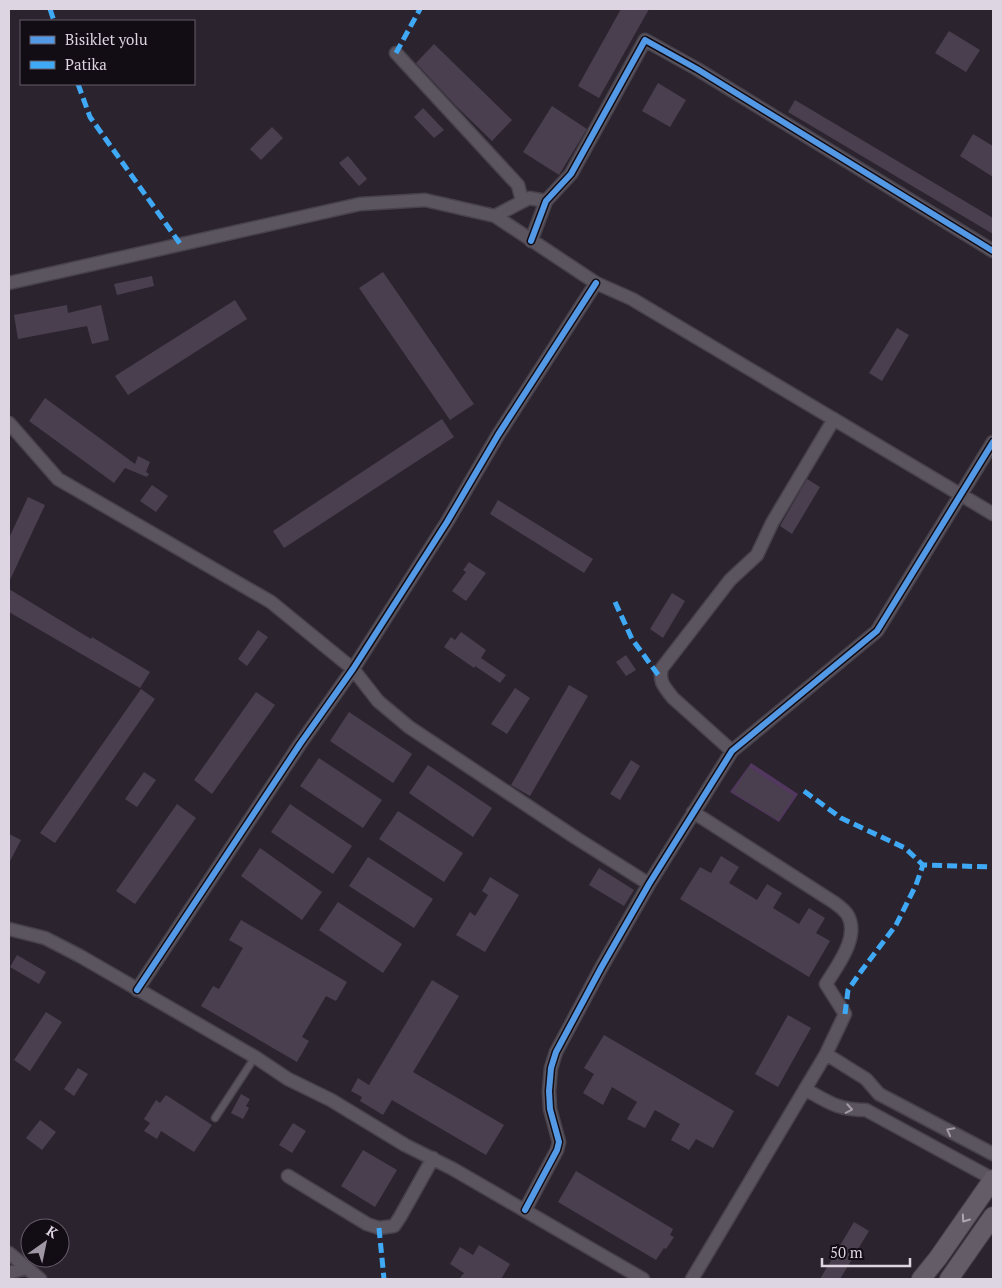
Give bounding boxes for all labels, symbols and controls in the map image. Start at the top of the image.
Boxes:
legend [20,20,195,85]
text: Bisiklet yolu [65,29,148,49]
text: Patika [65,54,107,74]
one-way arrow [845,1103,854,1113]
one-way arrow [946,1127,955,1137]
one-way arrow [962,1214,971,1223]
north arrow [20,1218,70,1268]
text: K [43,1221,62,1242]
scale bar [822,1236,910,1268]
text: 50 m [830,1242,863,1262]

